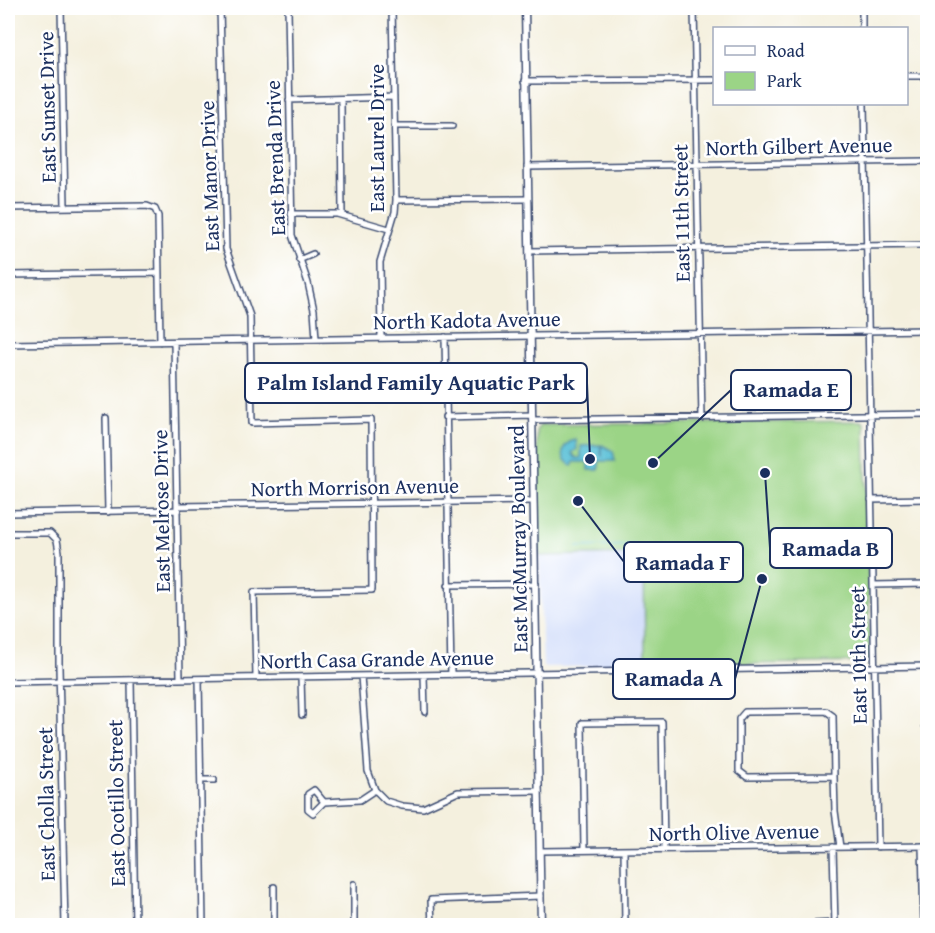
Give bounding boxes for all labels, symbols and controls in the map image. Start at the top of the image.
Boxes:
legend [713,27,908,105]
street label: East Sunset Drive [30,31,64,183]
text: Road [767,37,805,64]
street label: East Laurel Drive [361,64,392,212]
text: Park [767,67,803,94]
street label: East Brenda Drive [257,80,293,236]
street label: East Manor Drive [191,100,227,252]
street label: North Gilbert Avenue [705,129,893,163]
street label: East 11th Street [664,143,698,282]
street label: North Kadota Avenue [373,303,561,337]
callout: Palm Island Family Aquatic Park [245,363,587,403]
text: Palm Island Family Aquatic Park [257,366,575,398]
callout: Ramada E [731,370,851,410]
text: Ramada E [743,373,839,405]
street label: East McMurray Boulevard [501,424,535,653]
street label: East Melrose Drive [144,429,178,593]
street label: North Morrison Avenue [251,470,459,504]
callout: Ramada B [770,528,892,568]
text: Ramada B [782,532,880,564]
callout: Ramada F [624,542,743,582]
text: Ramada F [635,546,731,578]
street label: East 10th Street [841,585,875,724]
street label: North Casa Grande Avenue [260,641,494,677]
callout: Ramada A [613,659,735,699]
text: Ramada A [625,662,723,694]
street label: East Ocotillo Street [99,719,133,887]
street label: East Cholla Street [29,726,63,881]
street label: North Olive Avenue [649,815,820,849]

